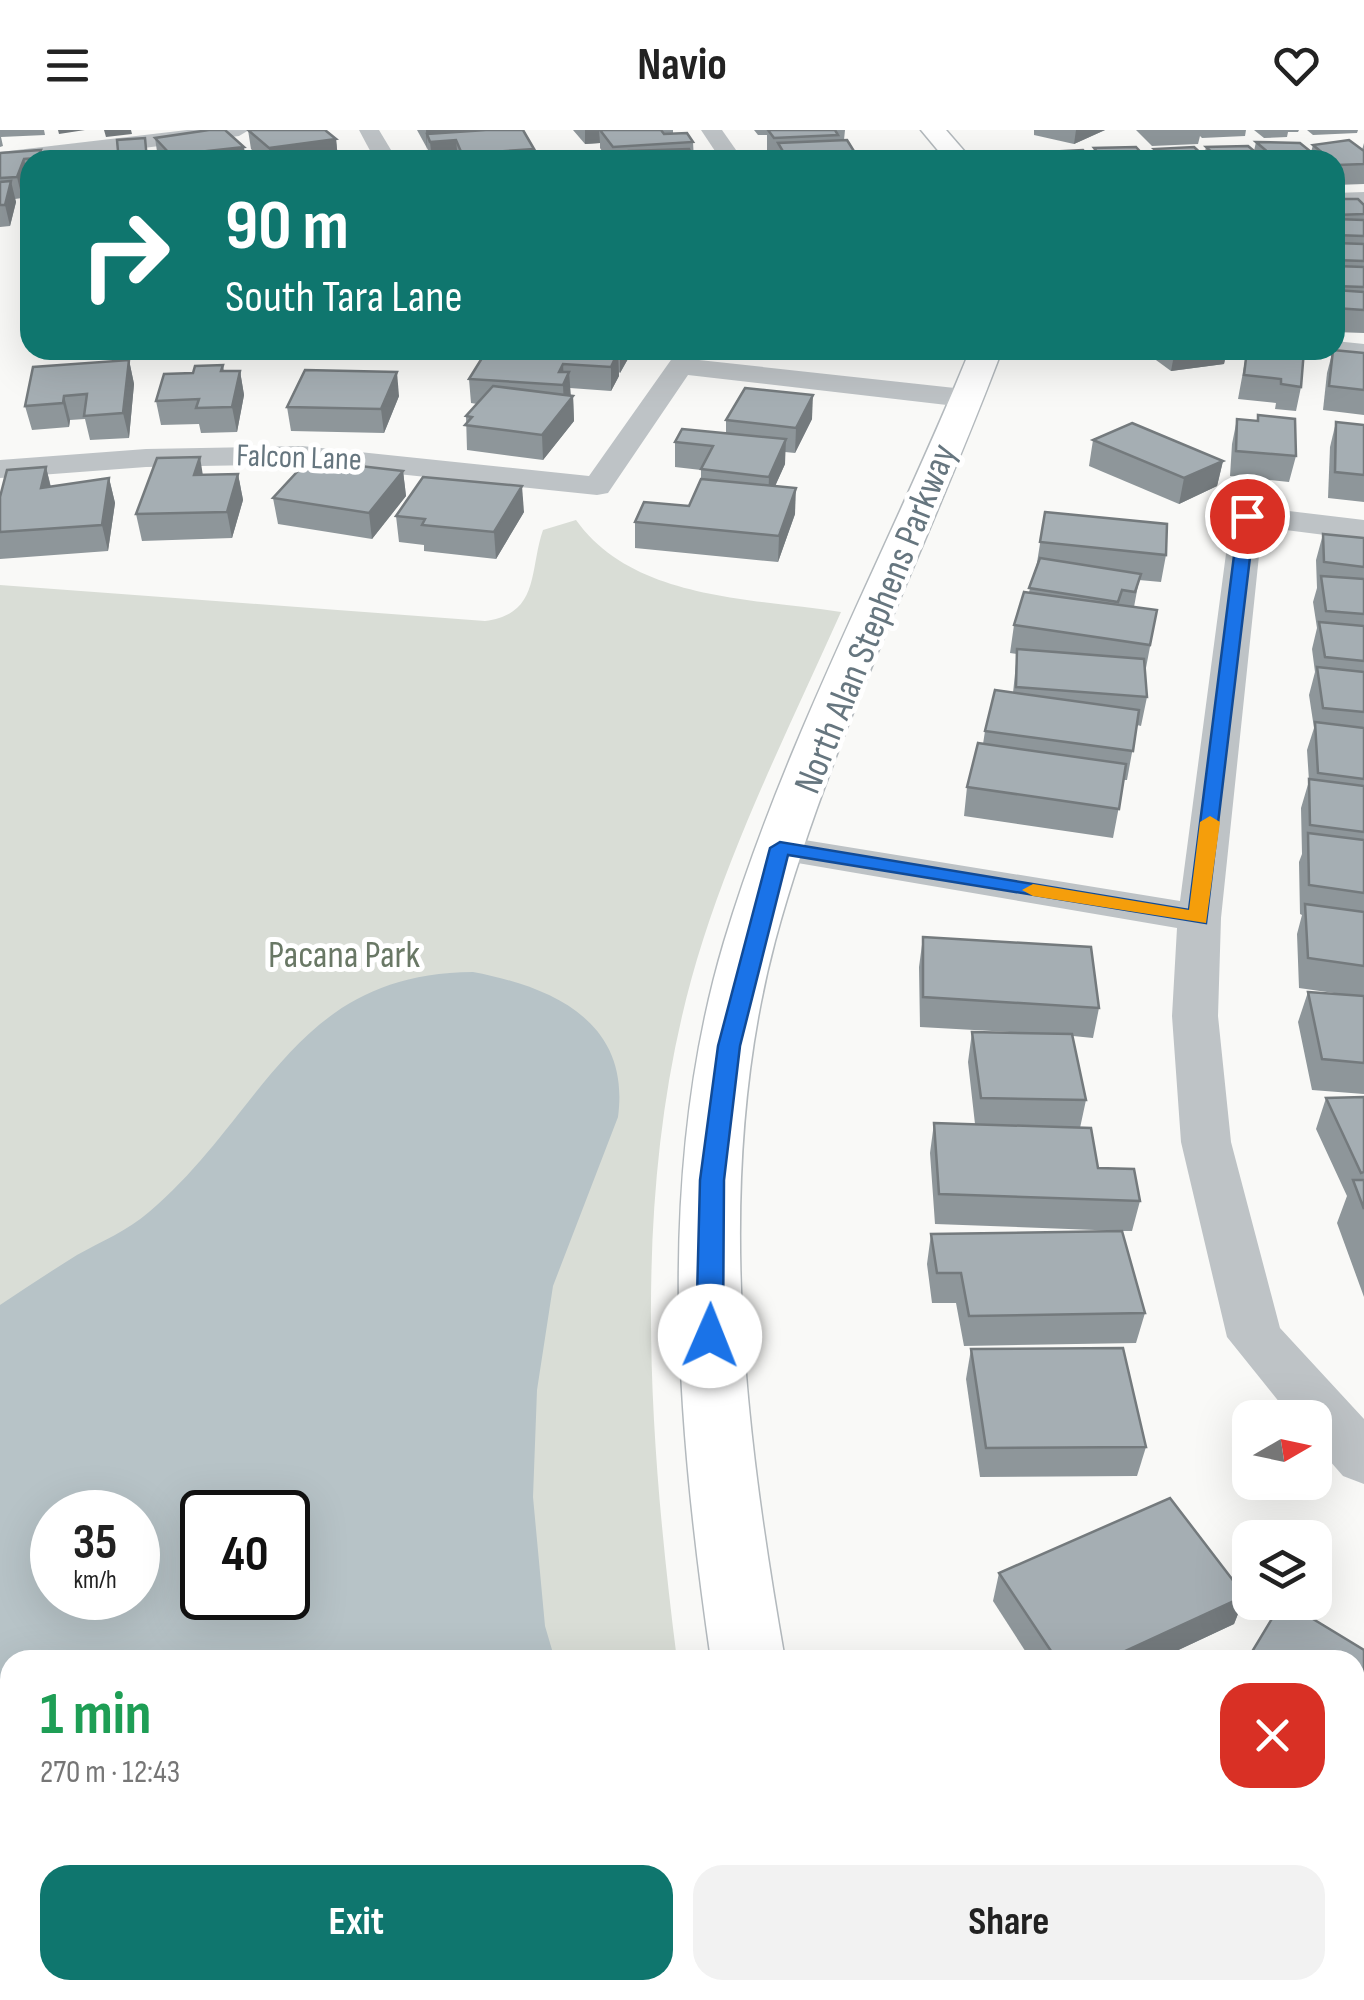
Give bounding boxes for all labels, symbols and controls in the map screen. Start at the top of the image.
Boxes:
icon: menu [40,38,95,93]
text: Navio [637,38,727,93]
icon: heart [1269,38,1324,93]
text: 90 m [225,185,349,269]
icon: right [60,190,190,320]
text: South Tara Lane [225,270,463,325]
street label: Falcon Lane [236,436,362,480]
street label: North Alan Stephens Parkway [785,437,967,800]
pin [1205,474,1290,559]
icon: arrive [1220,489,1275,544]
park label: Pacana Park [268,933,420,978]
position arrow [658,1284,762,1388]
north arrow [1232,1400,1332,1500]
map controls [1232,1400,1332,1620]
speed limit sign: 40 [180,1490,310,1620]
text: 35 [73,1513,117,1573]
button: layers [1232,1520,1332,1620]
text: km/h [73,1565,117,1596]
text: 1 min [40,1679,152,1751]
button: close [1220,1683,1325,1788]
text: 270 m · 12:43 [40,1753,180,1792]
button: Exit [40,1865,673,1980]
button: Share [693,1865,1325,1980]

